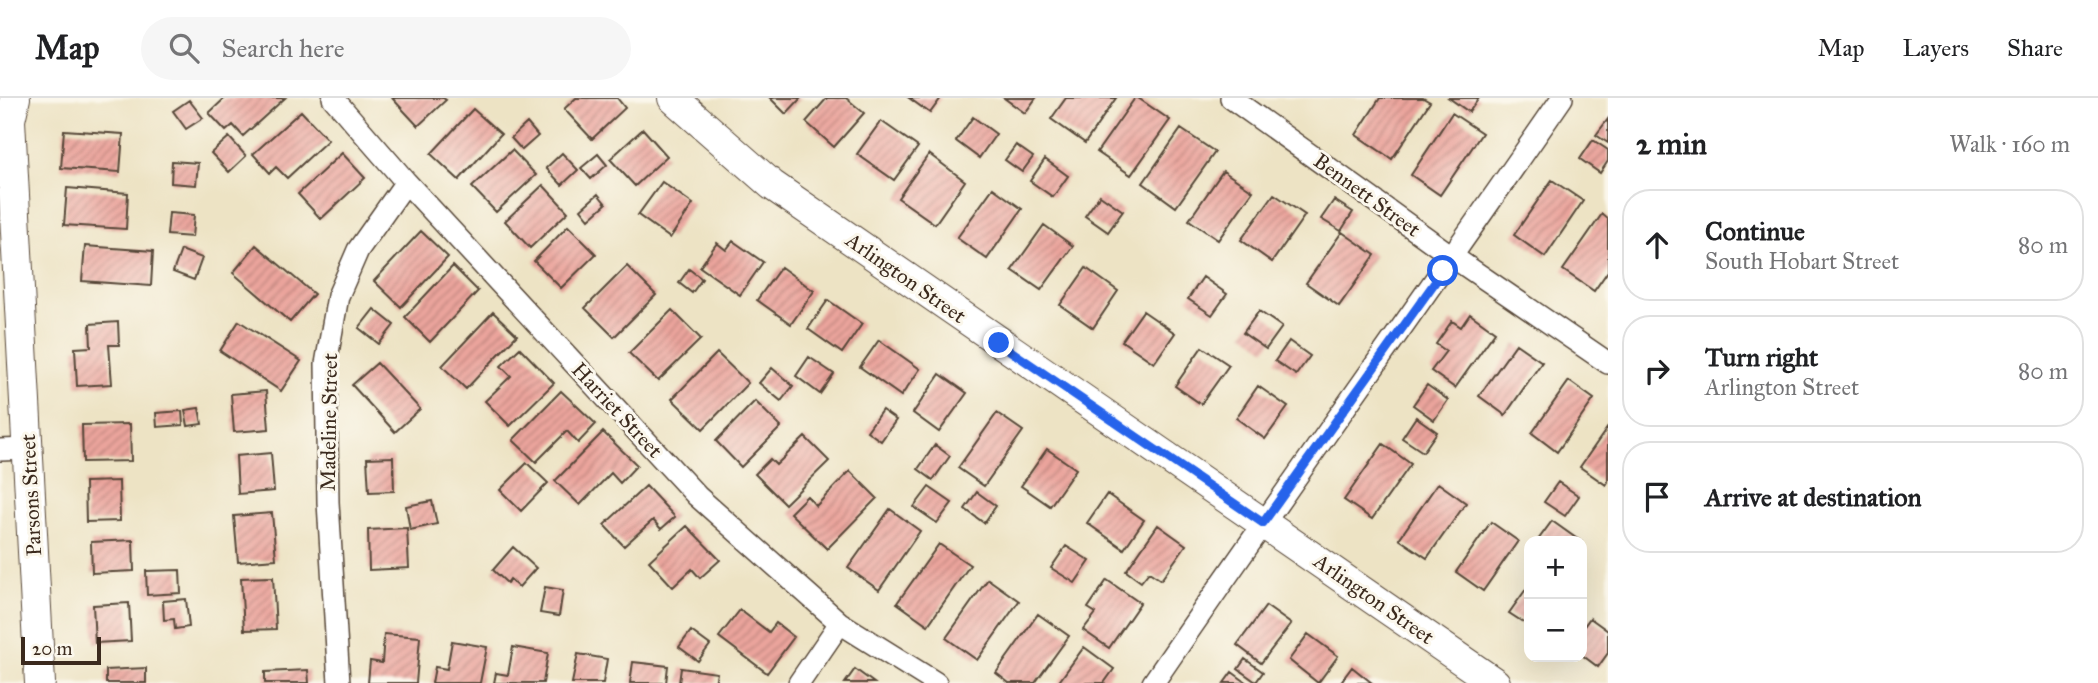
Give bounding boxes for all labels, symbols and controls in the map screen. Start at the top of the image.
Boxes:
search box [141,17,631,80]
text: Map [35,28,99,68]
icon: search [165,29,203,67]
text: Search here [221,32,345,64]
text: Map [1818,33,1865,63]
text: Layers [1903,33,1969,63]
text: Share [2007,33,2063,63]
text: 2 min [1636,126,1707,162]
text: Walk · 160 m [1949,130,2070,158]
street label: Bennett Street [1309,148,1426,243]
text: Continue [1705,215,1805,247]
street label: Arlington Street [840,226,972,329]
icon: ahead [1638,226,1676,264]
text: 80 m [2018,231,2068,259]
text: South Hobart Street [1705,247,1899,275]
route start [1427,255,1458,286]
route end [983,327,1014,358]
text: Turn right [1705,341,1818,373]
street label: Madeline Street [315,352,343,491]
icon: right [1638,352,1676,390]
street label: Harriet Street [566,357,668,464]
text: 80 m [2018,357,2068,385]
text: Arlington Street [1705,373,1859,401]
street label: Parsons Street [15,433,47,557]
icon: arrive [1638,478,1676,516]
text: Arrive at destination [1705,481,1922,513]
map controls [1524,536,1587,662]
button: + [1524,536,1587,599]
street label: Arlington Street [1308,547,1440,650]
button: − [1524,599,1587,662]
scale bar [21,634,102,666]
text: 20 m [32,637,73,660]

